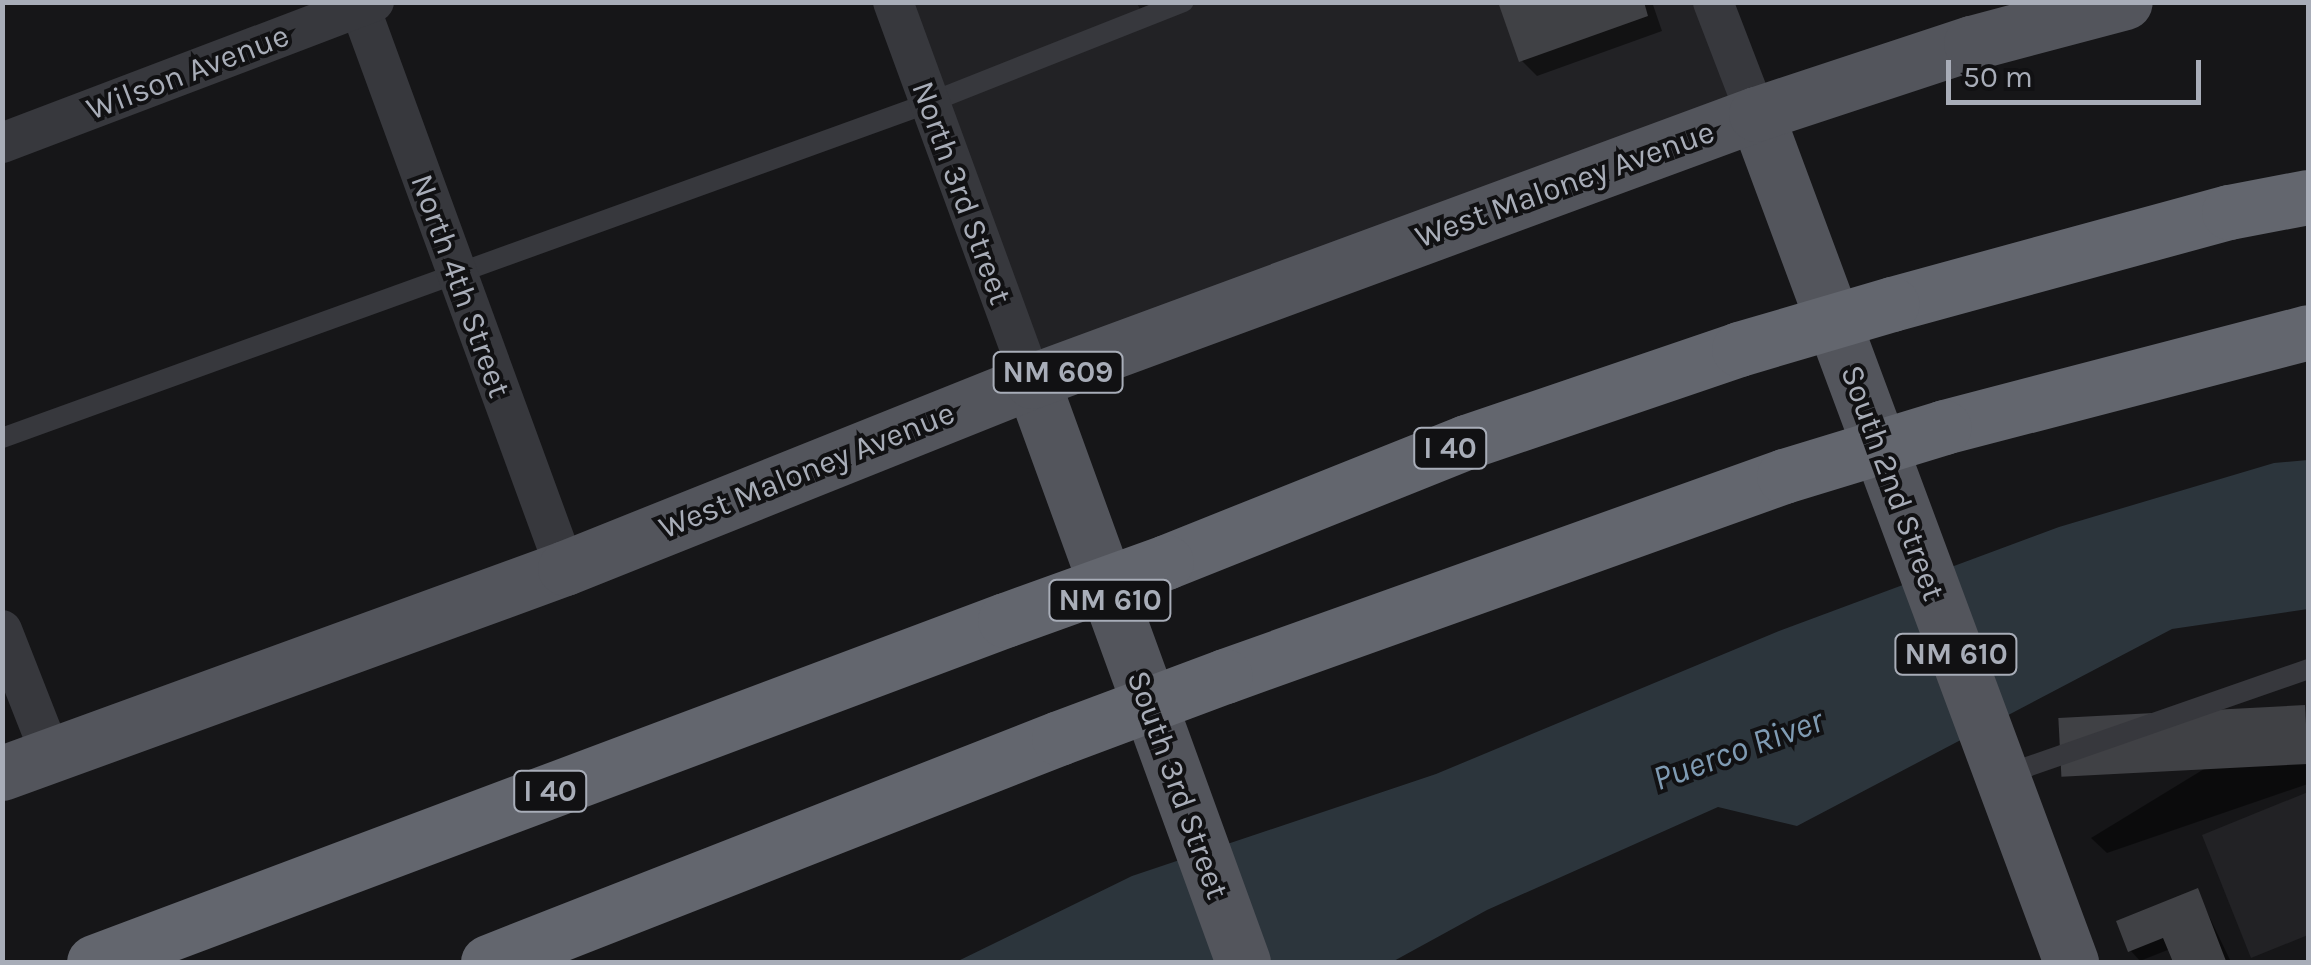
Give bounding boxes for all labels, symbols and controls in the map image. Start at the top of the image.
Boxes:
street label: Wilson Avenue [81,17,295,129]
scale bar [1951,40,2206,102]
text: 50 m [1963,59,2033,95]
street label: North 3rd Street [903,76,1019,310]
street label: West Maloney Avenue [1410,113,1720,257]
street label: North 4th Street [402,169,518,403]
road number: NM 609 [990,347,1126,397]
street label: South 2nd Street [1832,360,1952,606]
street label: West Maloney Avenue [654,394,960,548]
road number: I 40 [1412,423,1488,473]
road number: NM 610 [1048,575,1172,625]
road number: NM 610 [1894,629,2018,679]
street label: South 3rd Street [1118,666,1236,904]
water label: Puerco River [1647,700,1829,800]
road number: I 40 [512,766,588,816]

